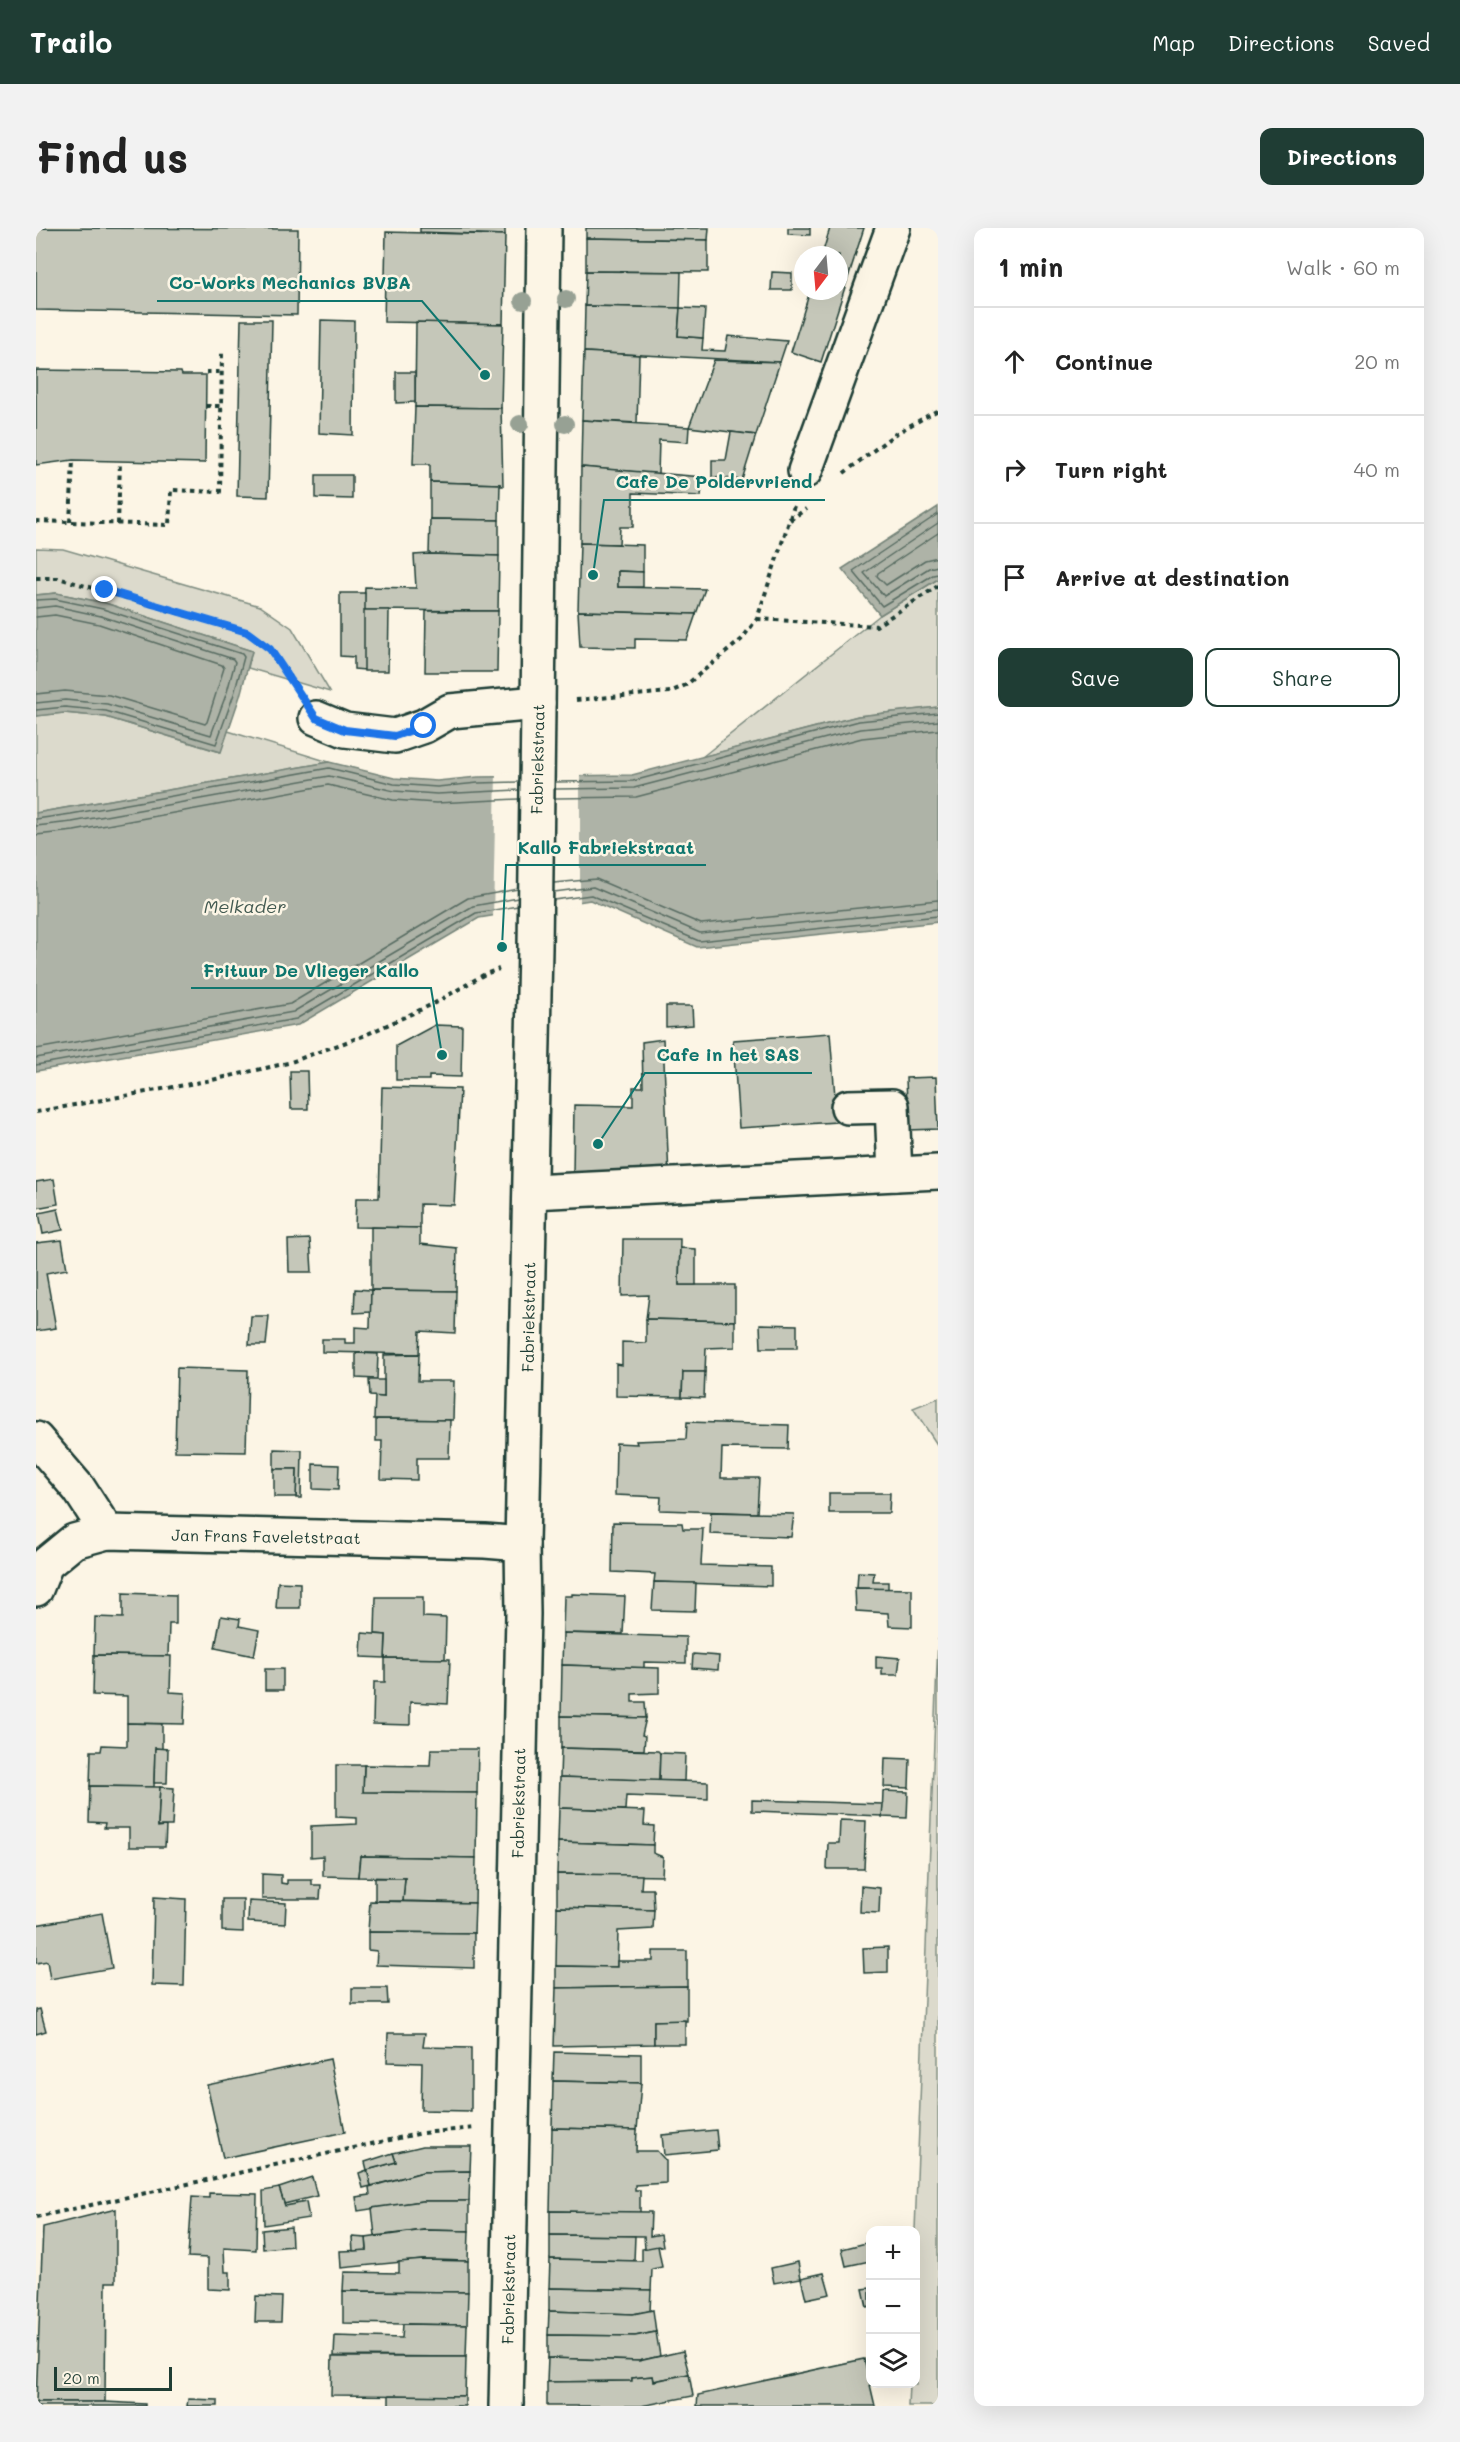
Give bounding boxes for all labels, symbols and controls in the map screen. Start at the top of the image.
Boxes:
text: Trailo [30,24,112,60]
text: Map [1152,29,1195,56]
text: Directions [1228,29,1335,56]
text: Saved [1368,29,1430,56]
button: Directions [1260,128,1424,185]
text: Find us [36,129,188,184]
north arrow [794,246,848,300]
text: 1 min [998,250,1063,284]
text: Walk · 60 m [1286,254,1400,280]
callout: Co-Works Mechanics BVBA [157,265,422,301]
text: Co-Works Mechanics BVBA [169,270,411,294]
icon: ahead [998,345,1031,378]
text: Continue [1055,347,1153,376]
text: 20 m [1354,348,1400,374]
icon: right [998,453,1031,486]
text: Turn right [1055,455,1167,484]
text: 40 m [1354,456,1400,482]
callout: Cafe De Poldervriend [604,464,825,500]
text: Cafe De Poldervriend [616,469,812,493]
icon: arrive [998,561,1031,594]
text: Arrive at destination [1055,563,1290,592]
route end [91,576,117,602]
button: Save [998,648,1193,707]
button: Share [1205,648,1400,707]
street label: Fabriekstraat [526,704,548,814]
route start [410,712,436,738]
callout: Kallo Fabriekstraat [506,829,706,865]
text: Kallo Fabriekstraat [518,835,694,859]
water label: Melkader [204,894,286,918]
callout: Frituur De Vlieger Kallo [191,952,431,988]
text: Frituur De Vlieger Kallo [203,958,419,982]
callout: Cafe in het SAS [645,1037,812,1073]
text: Cafe in het SAS [657,1042,799,1066]
street label: Fabriekstraat [517,1262,539,1372]
street label: Jan Frans Faveletstraat [171,1524,361,1548]
street label: Fabriekstraat [507,1748,529,1858]
map controls [866,2226,920,2388]
button: + [866,2226,920,2280]
street label: Fabriekstraat [497,2234,519,2344]
button: − [866,2280,920,2334]
button: layers [866,2334,920,2388]
scale bar [54,2364,172,2392]
text: 20 m [63,2367,100,2388]

